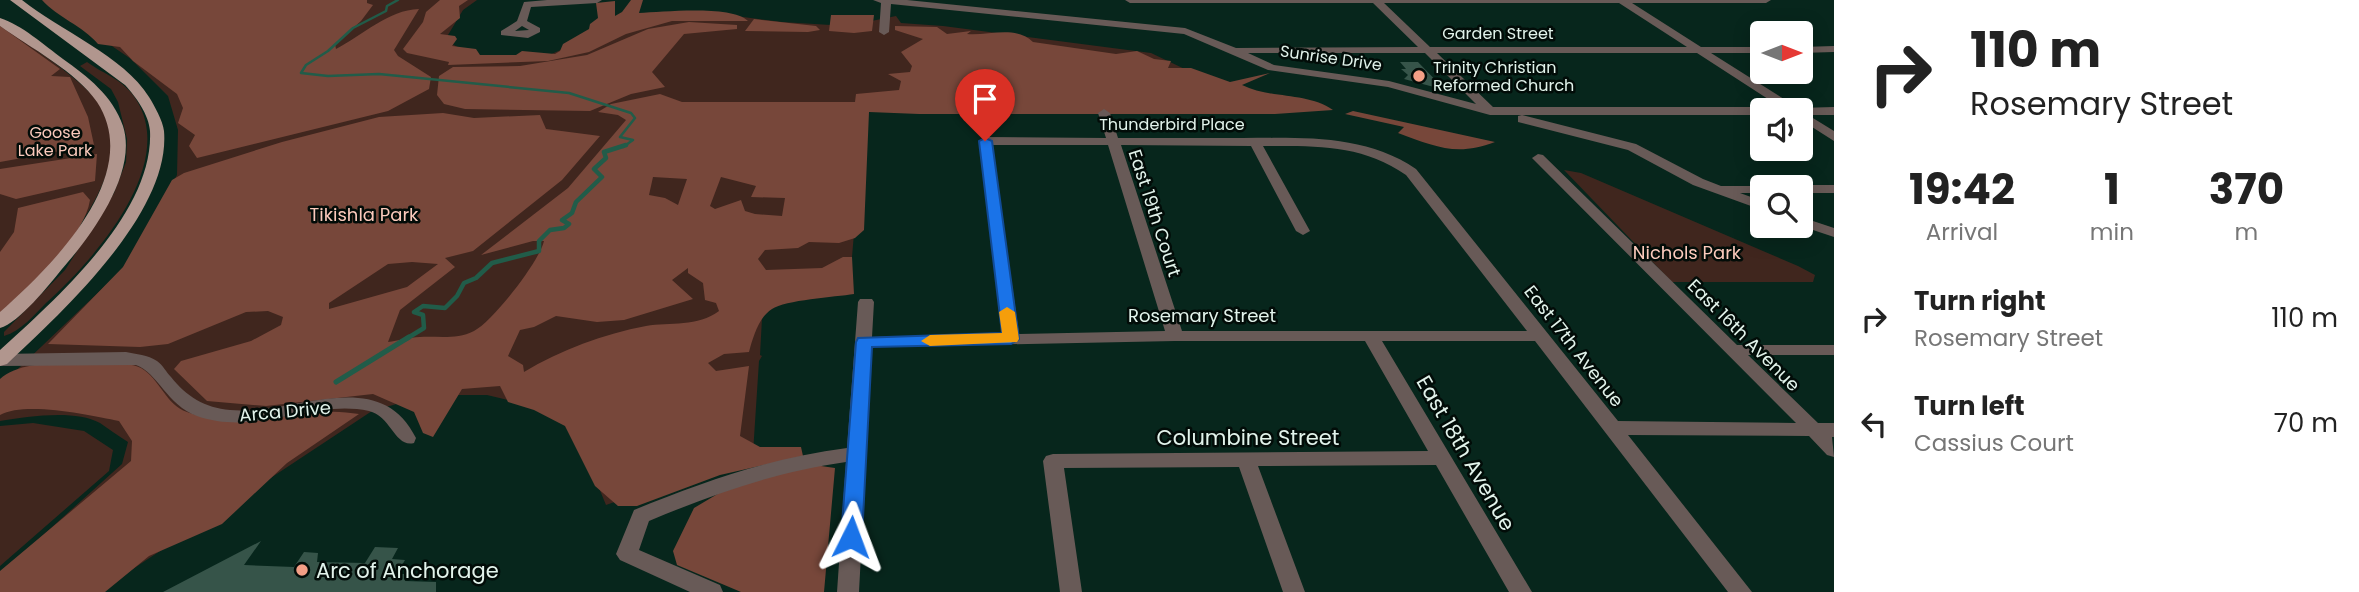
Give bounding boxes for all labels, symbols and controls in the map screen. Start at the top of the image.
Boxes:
text: 110 m [1970,16,2101,84]
north arrow [1750,21,1813,84]
map controls [1750,21,1813,238]
street label: Garden Street [1442,22,1554,45]
icon: right [1855,28,1946,119]
street label: Sunrise Drive [1279,39,1383,77]
place label: Trinity Christian Reformed Church [1433,56,1574,97]
marker: Trinity Christian Reformed Church [1411,68,1427,84]
pin [955,69,1015,141]
icon: arrive [966,80,1004,118]
text: Rosemary Street [1970,81,2233,126]
button: sound [1750,98,1813,161]
street label: Thunderbird Place [1099,113,1245,136]
park label: Goose Lake Park [18,121,93,162]
street label: East 19th Court [1123,146,1187,280]
text: 19:42 [1909,160,2015,219]
text: 1 [2104,160,2120,219]
text: 370 [2209,160,2284,219]
button: search [1750,175,1813,238]
park label: Tikishla Park [310,202,419,227]
text: Arrival [1926,216,1998,248]
text: min [2090,216,2134,248]
text: m [2235,216,2258,248]
park label: Nichols Park [1633,240,1742,265]
street label: East 16th Avenue [1682,273,1806,397]
street label: East 17th Avenue [1519,280,1629,412]
text: Turn right [1914,283,2046,319]
icon: right [1855,300,1893,338]
text: 110 m [2271,300,2338,336]
street label: Rosemary Street [1128,303,1276,328]
text: Rosemary Street [1914,322,2103,354]
street label: East 18th Avenue [1410,370,1522,536]
text: Turn left [1914,388,2025,424]
street label: Arca Drive [238,395,332,427]
icon: left [1855,405,1893,443]
text: 70 m [2274,405,2338,441]
street label: Columbine Street [1157,423,1339,452]
text: Cassius Court [1914,427,2074,459]
position arrow [814,500,888,574]
place label: Arc of Anchorage [316,556,499,585]
marker: Arc of Anchorage [294,562,310,578]

